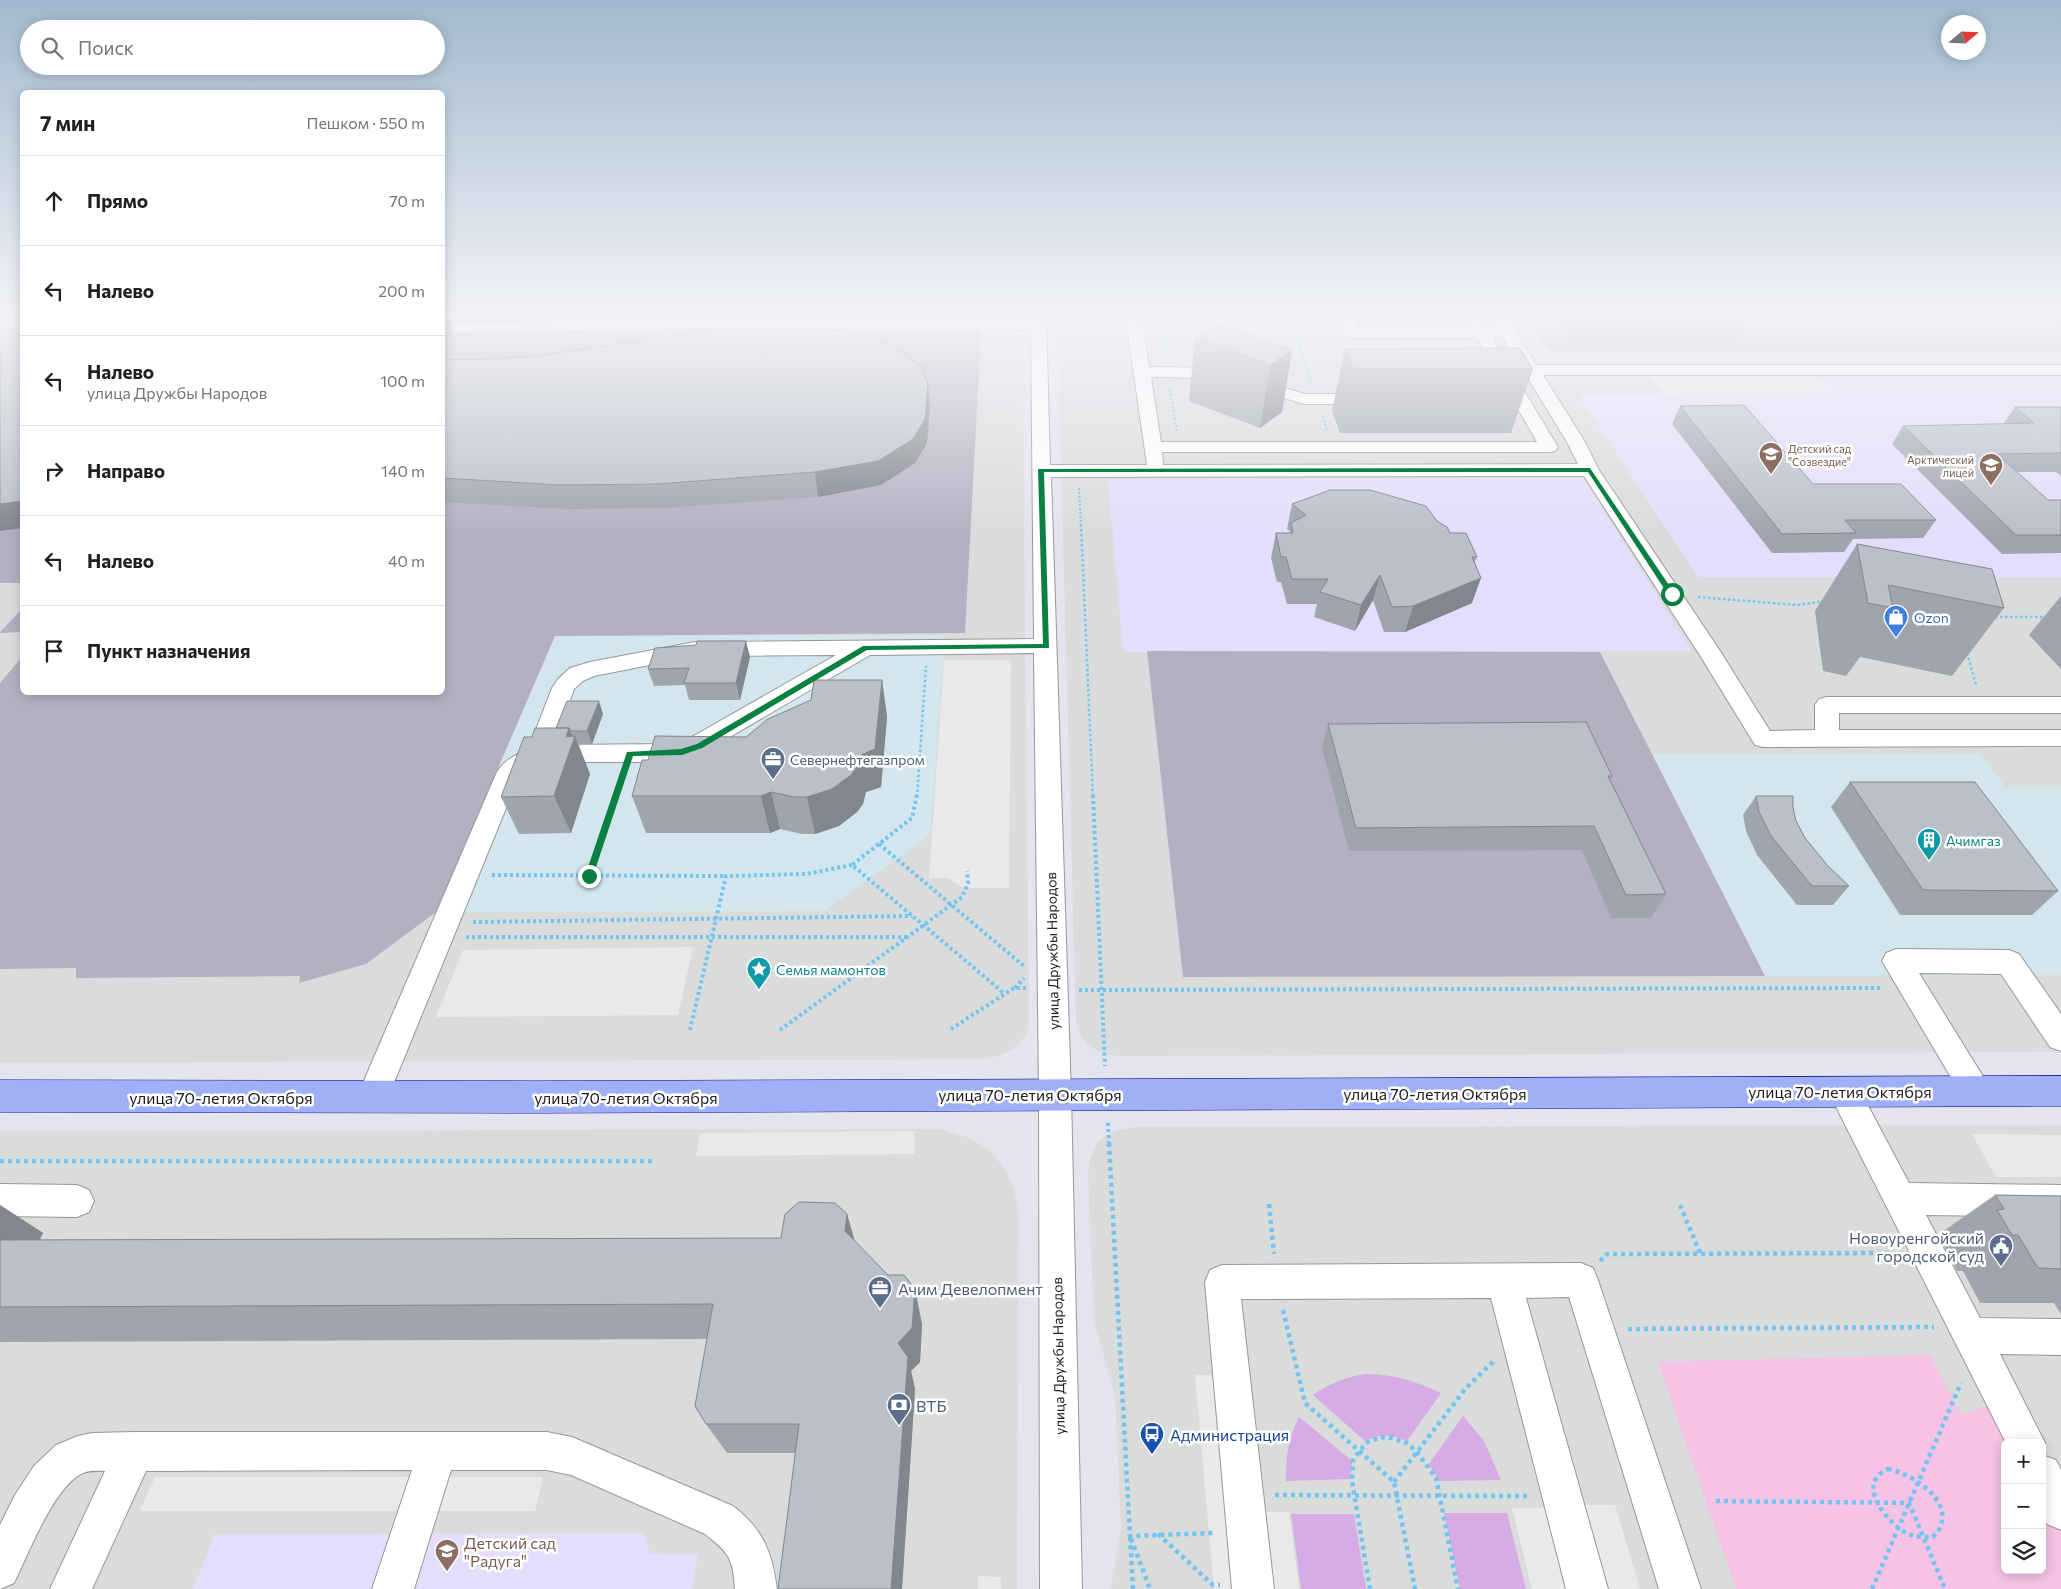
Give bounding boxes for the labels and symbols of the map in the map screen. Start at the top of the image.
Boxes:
north arrow [1941,15,1986,60]
school or university icon: Детский сад "Созвездие" [1758,441,1784,475]
place label: Детский сад "Созвездие" [1788,442,1852,468]
school or university icon: Арктический лицей [1978,452,2004,486]
place label: Арктический лицей [1907,453,1974,479]
route start [1661,583,1684,606]
shop icon: Ozon [1883,604,1909,638]
place label: Ozon [1914,609,1949,626]
office icon: Севернефтегазпром [760,746,786,780]
place label: Севернефтегазпром [790,751,925,768]
building icon: Ачимгаз [1916,827,1942,861]
place label: Ачимгаз [1946,832,2001,849]
route end [578,865,601,888]
street label: улица Дружбы Народов [1042,872,1062,1030]
place icon: Семья мамонтов [746,956,772,990]
place label: Семья мамонтов [776,961,886,978]
street label: улица 70-летия Октября [1748,1082,1932,1101]
street label: улица 70-летия Октября [1343,1084,1527,1103]
street label: улица 70-летия Октября [938,1085,1122,1104]
street label: улица 70-летия Октября [129,1088,313,1107]
street label: улица 70-летия Октября [534,1088,718,1107]
place label: Новоуренгойский городской суд [1849,1228,1985,1265]
public building icon: Новоуренгойский городской суд [1988,1233,2014,1267]
office icon: Ачим Девелопмент [867,1275,893,1309]
street label: улица Дружбы Народов [1048,1277,1068,1435]
place label: Ачим Девелопмент [898,1279,1043,1298]
bank icon: ВТБ [886,1392,912,1426]
place label: ВТБ [916,1396,947,1415]
bus stop icon: Администрация [1139,1421,1165,1455]
place label: Администрация [1170,1425,1289,1444]
place label: Детский сад "Радуга" [464,1533,556,1570]
school or university icon: Детский сад "Радуга" [434,1538,460,1572]

